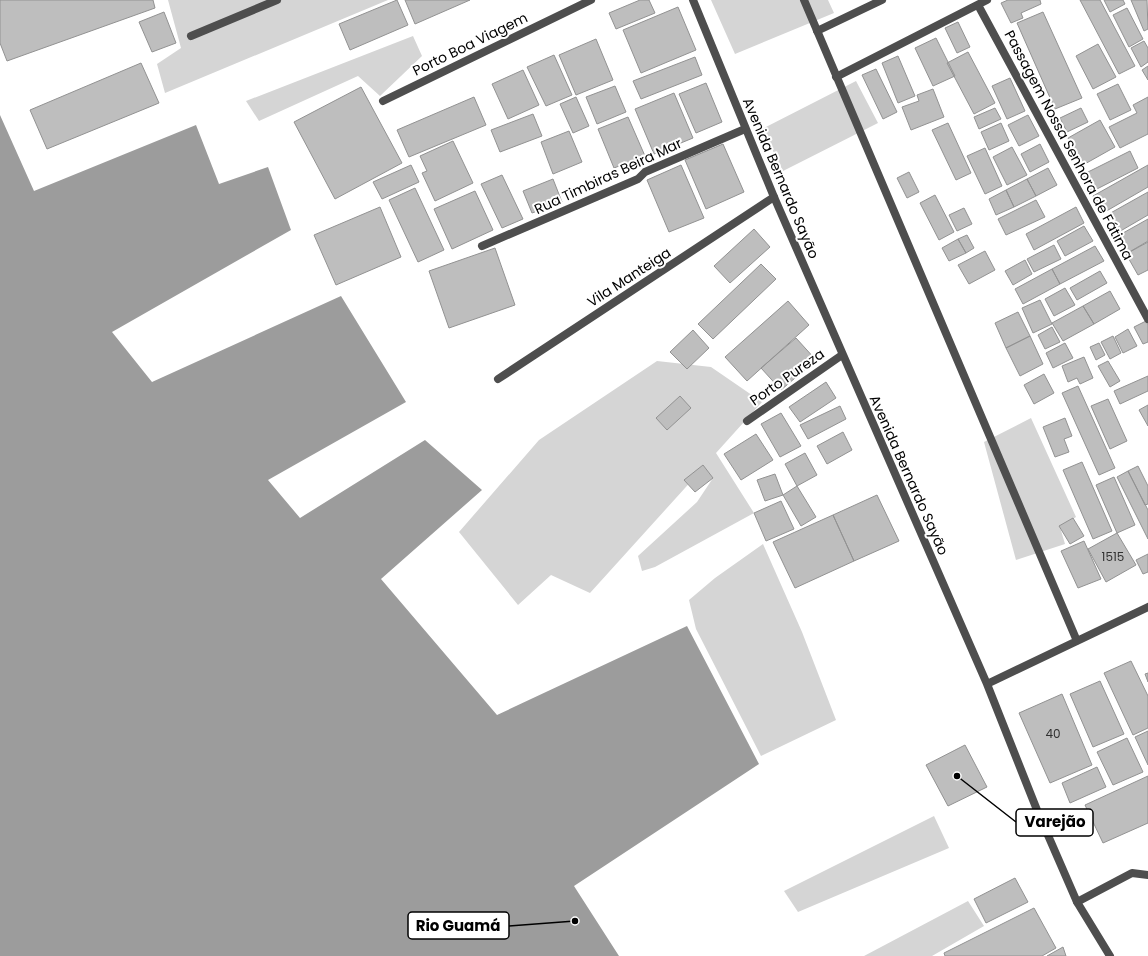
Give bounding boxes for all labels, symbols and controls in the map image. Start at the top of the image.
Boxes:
street label: Porto Boa Viagem [409,7,531,81]
street label: Passagem Nossa Senhora de Fátima [1000,27,1138,263]
street label: Avenida Bernardo Sayão [738,94,824,262]
street label: Rua Timbiras Beira Mar [531,133,685,219]
street label: Vila Manteiga [583,242,675,312]
street label: Porto Pureza [746,344,828,410]
street label: Avenida Bernardo Sayão [865,392,953,558]
house number: 1515 [1102,548,1124,565]
house number: 40 [1045,725,1061,742]
callout: Varejão [1016,809,1093,836]
text: Varejão [1025,811,1086,832]
callout: Rio Guamá [408,912,509,939]
text: Rio Guamá [416,915,500,936]

